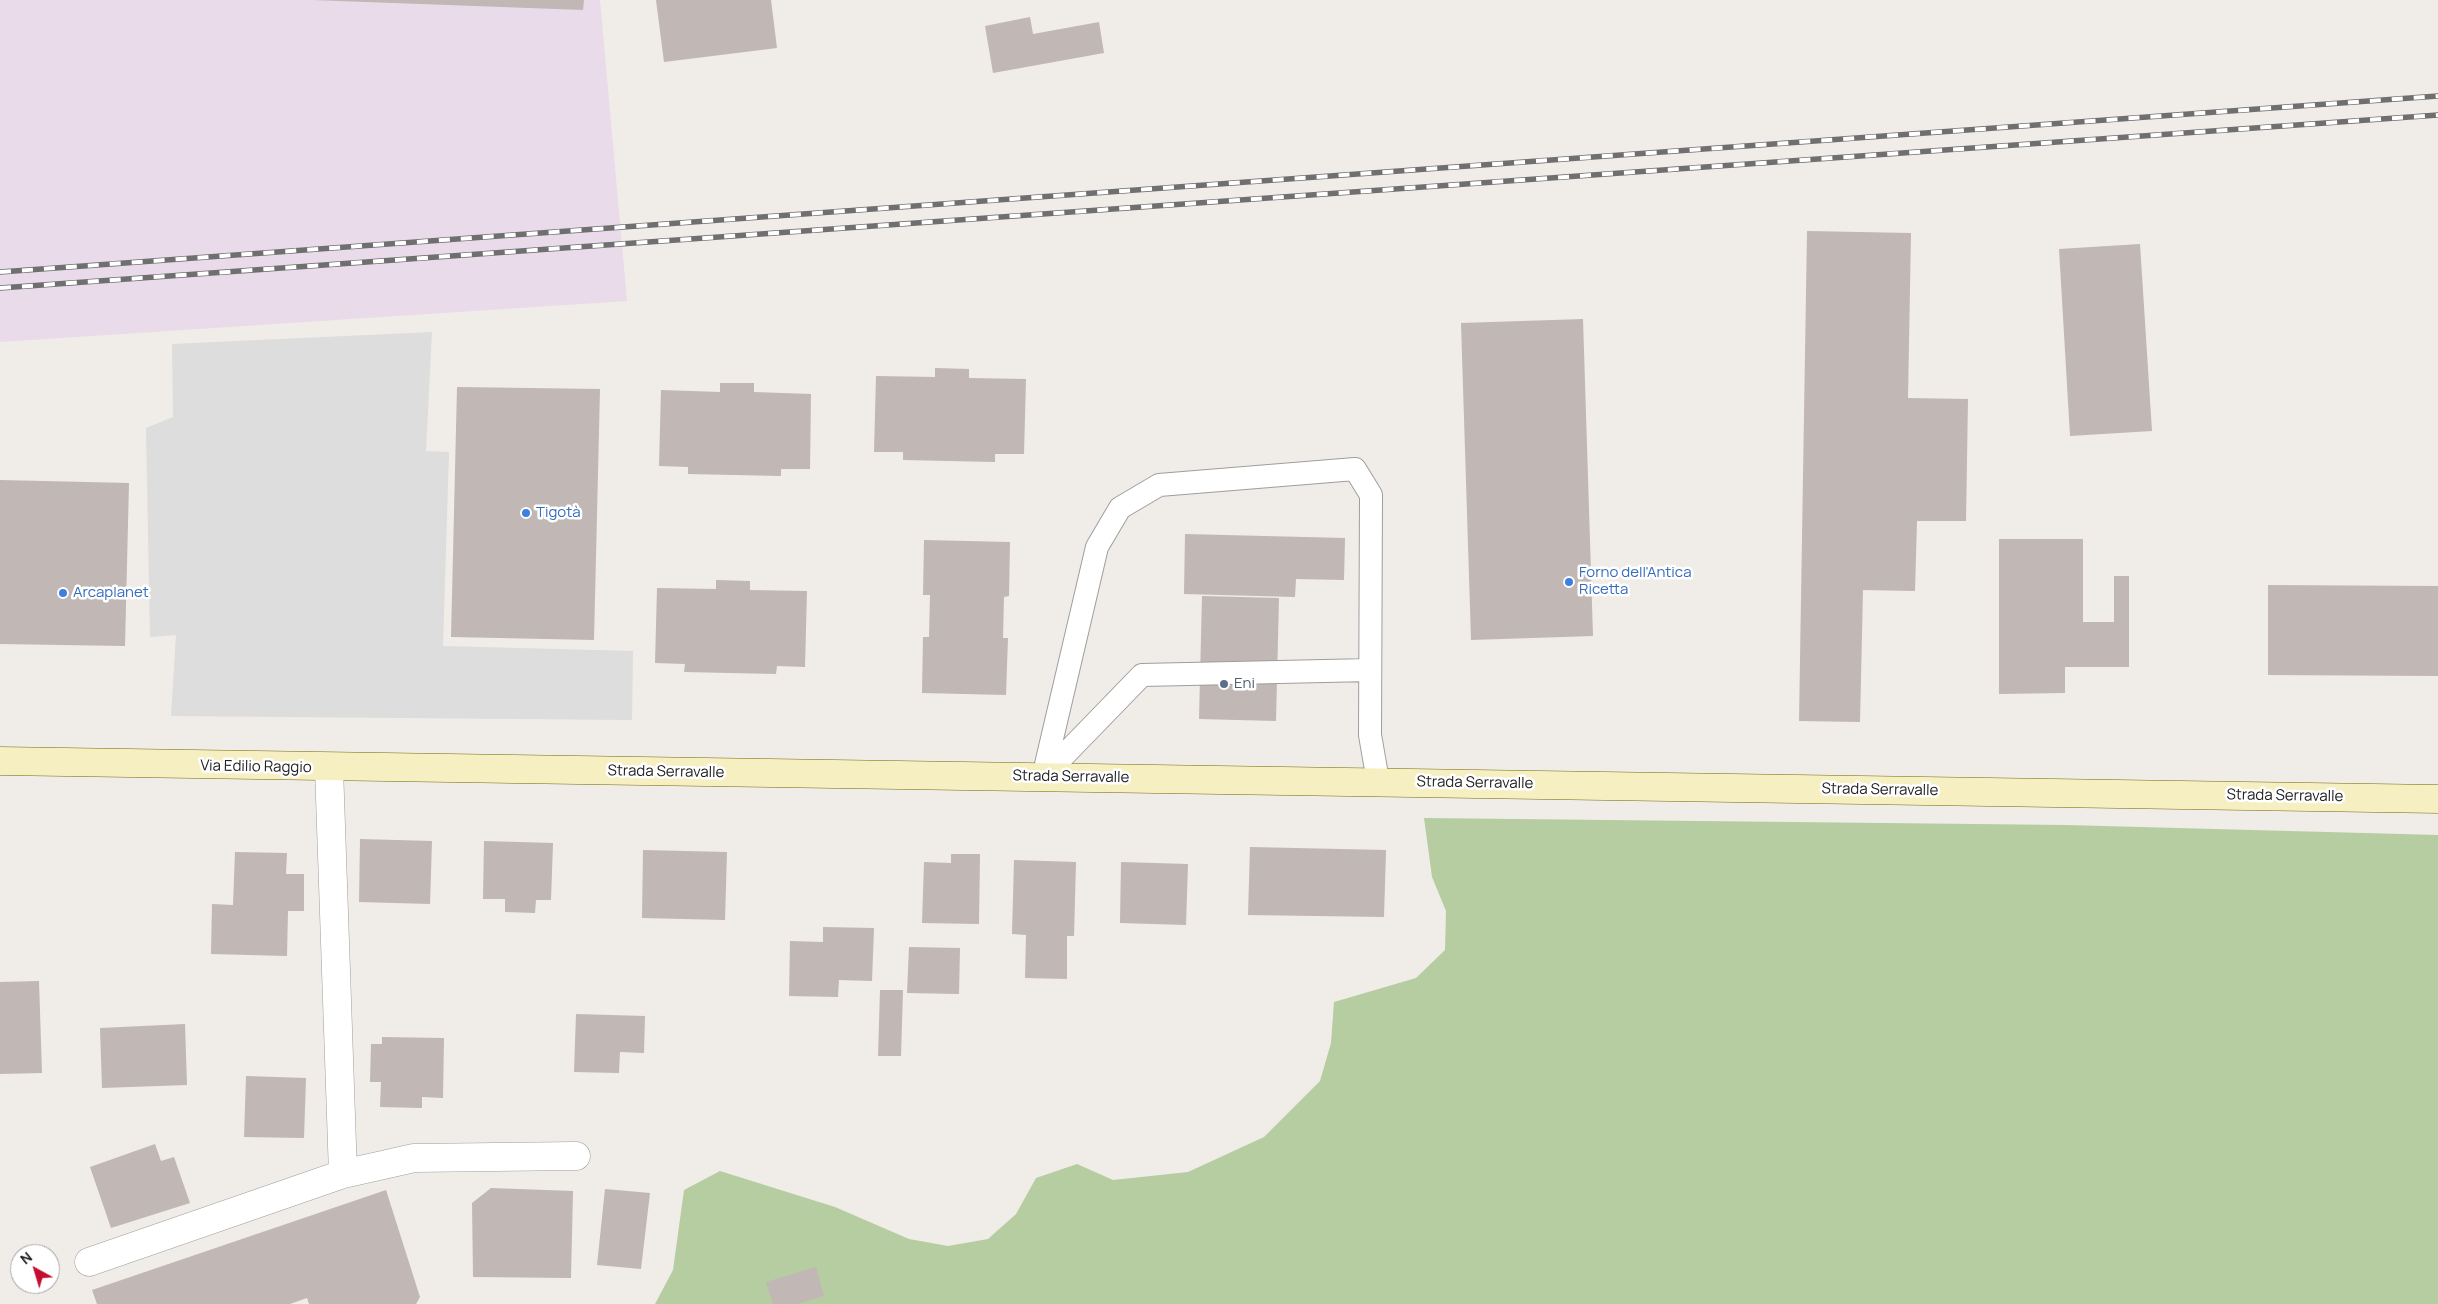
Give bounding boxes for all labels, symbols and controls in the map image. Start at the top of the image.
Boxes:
place label: Tigotà [536,504,581,522]
marker: Tigotà [520,507,532,519]
place label: Forno dell'Antica Ricetta [1579,564,1691,599]
marker: Forno dell'Antica Ricetta [1563,576,1575,588]
place label: Arcaplanet [73,584,149,602]
marker: Arcaplanet [57,587,69,599]
place label: Eni [1234,675,1255,693]
marker: Eni [1218,678,1230,690]
street label: Via Edilio Raggio [200,757,312,777]
street label: Strada Serravalle [607,762,725,782]
street label: Strada Serravalle [1012,767,1130,787]
street label: Strada Serravalle [1416,773,1534,793]
street label: Strada Serravalle [1821,780,1939,800]
street label: Strada Serravalle [2226,786,2344,806]
north arrow [10,1244,60,1294]
text: N [16,1247,36,1268]

